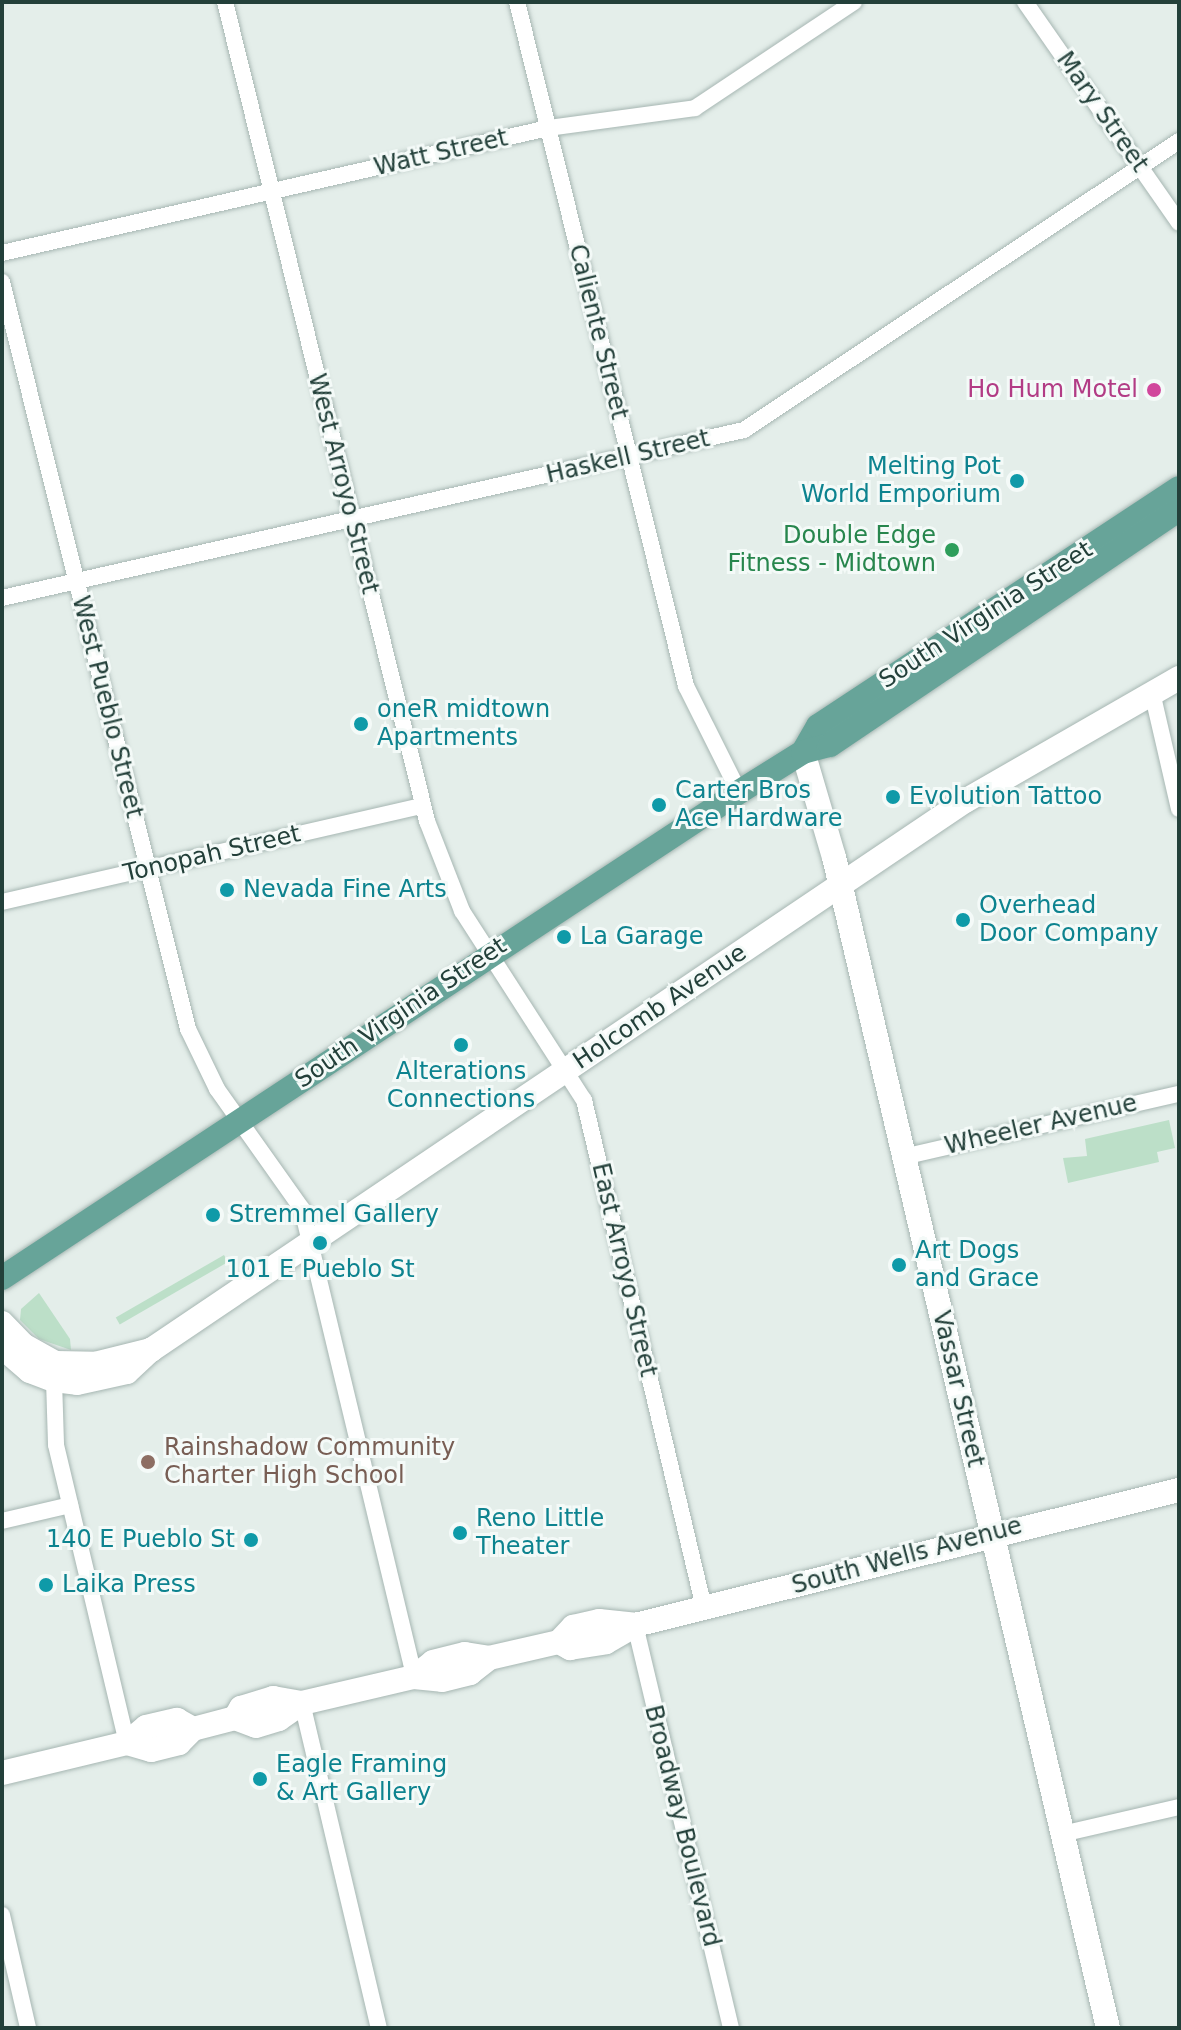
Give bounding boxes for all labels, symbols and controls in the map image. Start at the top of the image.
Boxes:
street label: Mary Street [1050,46,1154,178]
street label: Watt Street [371,124,511,182]
street label: Caliente Street [562,241,634,423]
street label: West Arroyo Street [302,371,384,597]
place label: Ho Hum Motel [967,376,1138,404]
marker: Ho Hum Motel [1145,381,1163,399]
street label: Haskell Street [543,424,713,490]
place label: Melting Pot World Emporium [801,453,1001,509]
marker: Melting Pot World Emporium [1008,472,1026,490]
place label: Double Edge Fitness - Midtown [727,522,936,578]
street label: South Virginia Street [874,535,1098,695]
marker: Double Edge Fitness - Midtown [943,541,961,559]
street label: West Pueblo Street [65,593,149,821]
place label: oneR midtown Apartments [377,696,550,752]
marker: oneR midtown Apartments [352,715,370,733]
place label: Carter Bros Ace Hardware [675,777,842,833]
place label: Evolution Tattoo [909,783,1102,811]
marker: Evolution Tattoo [884,788,902,806]
marker: Carter Bros Ace Hardware [650,796,668,814]
street label: Tonopah Street [121,820,303,888]
place label: Nevada Fine Arts [243,876,447,904]
marker: Nevada Fine Arts [218,881,236,899]
place label: Overhead Door Company [979,892,1159,948]
marker: Overhead Door Company [954,911,972,929]
place label: La Garage [580,923,704,951]
marker: La Garage [555,928,573,946]
street label: South Virginia Street [290,932,512,1094]
street label: Holcomb Avenue [568,938,752,1076]
marker: Alterations Connections [452,1036,470,1054]
place label: Alterations Connections [387,1058,535,1114]
street label: Wheeler Avenue [942,1089,1140,1161]
street label: East Arroyo Street [585,1160,663,1380]
place label: Stremmel Gallery [229,1201,439,1229]
marker: Stremmel Gallery [204,1206,222,1224]
marker: 101 E Pueblo St [311,1234,329,1252]
place label: Art Dogs and Grace [915,1237,1039,1293]
place label: 101 E Pueblo St [225,1256,415,1284]
marker: Art Dogs and Grace [890,1256,908,1274]
street label: Vassar Street [926,1308,990,1470]
place label: Rainshadow Community Charter High School [164,1434,455,1490]
marker: Rainshadow Community Charter High School [139,1453,157,1471]
place label: Reno Little Theater [476,1505,604,1561]
street label: South Wells Avenue [789,1511,1025,1601]
marker: Reno Little Theater [451,1524,469,1542]
place label: 140 E Pueblo St [46,1526,235,1554]
marker: 140 E Pueblo St [242,1531,260,1549]
place label: Laika Press [62,1571,196,1599]
marker: Laika Press [37,1576,55,1594]
street label: Broadway Boulevard [638,1702,726,1950]
place label: Eagle Framing & Art Gallery [276,1751,447,1807]
marker: Eagle Framing & Art Gallery [251,1770,269,1788]

